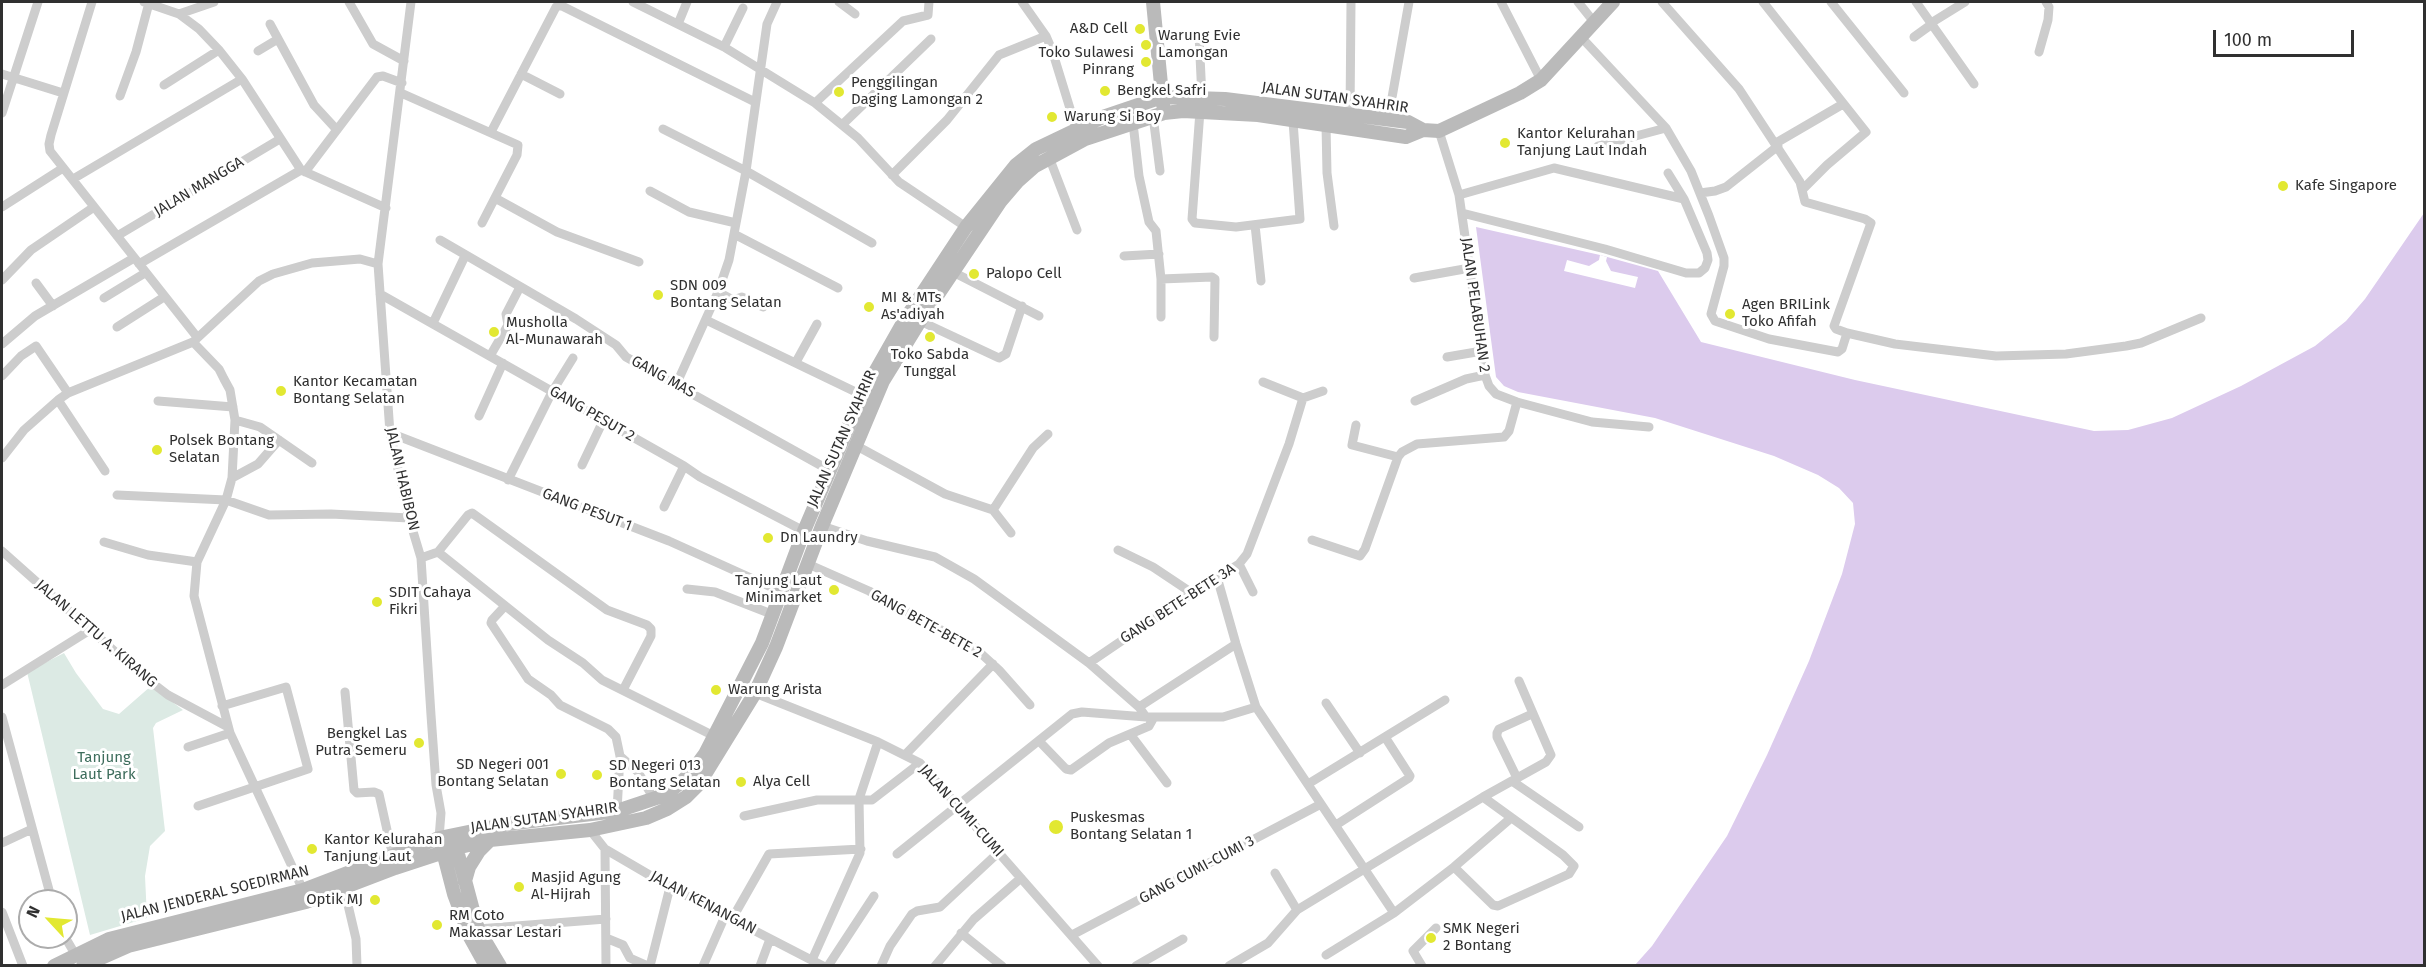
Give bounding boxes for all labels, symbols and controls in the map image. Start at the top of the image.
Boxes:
scale bar [2216,18,2357,56]
place label: A&D Cell [1070,20,1128,38]
marker: A&D Cell [1133,22,1147,36]
place label: Warung Evie Lamongan [1158,27,1241,62]
text: 100 m [2224,29,2272,51]
marker: Warung Evie Lamongan [1139,38,1153,52]
place label: Toko Sulawesi Pinrang [1039,44,1134,79]
marker: Toko Sulawesi Pinrang [1139,55,1153,69]
place label: Penggilingan Daging Lamongan 2 [851,74,983,109]
street label: JALAN SUTAN SYAHRIR [1260,79,1410,117]
place label: Bengkel Safri [1117,82,1206,100]
marker: Bengkel Safri [1098,84,1112,98]
marker: Penggilingan Daging Lamongan 2 [832,85,846,99]
place label: Warung Si Boy [1064,108,1161,126]
marker: Warung Si Boy [1045,110,1059,124]
place label: Kantor Kelurahan Tanjung Laut Indah [1517,125,1647,160]
marker: Kantor Kelurahan Tanjung Laut Indah [1498,136,1512,150]
street label: JALAN MANGGA [151,153,247,221]
place label: Kafe Singapore [2295,177,2397,195]
marker: Kafe Singapore [2276,179,2290,193]
street label: JALAN PELABUHAN 2 [1457,237,1493,373]
place label: Palopo Cell [986,265,1062,283]
marker: Palopo Cell [967,267,981,281]
place label: SDN 009 Bontang Selatan [670,277,782,312]
marker: SDN 009 Bontang Selatan [651,288,665,302]
place label: MI & MTs As'adiyah [881,289,945,324]
place label: Agen BRILink Toko Afifah [1742,296,1830,331]
marker: MI & MTs As'adiyah [862,300,876,314]
marker: Agen BRILink Toko Afifah [1723,307,1737,321]
place label: Musholla Al-Munawarah [506,314,603,349]
marker: Musholla Al-Munawarah [487,325,501,339]
marker: Toko Sabda Tunggal [923,330,937,344]
place label: Toko Sabda Tunggal [891,346,969,381]
street label: GANG MAS [628,352,698,402]
street label: JALAN SUTAN SYAHRIR [804,368,880,510]
place label: Kantor Kecamatan Bontang Selatan [293,373,418,408]
street label: GANG PESUT 2 [546,382,638,446]
marker: Kantor Kecamatan Bontang Selatan [274,384,288,398]
street label: JALAN HABIBON [381,426,423,532]
place label: Polsek Bontang Selatan [169,432,274,467]
marker: Polsek Bontang Selatan [150,443,164,457]
street label: GANG PESUT 1 [540,485,634,535]
place label: Dn Laundry [780,529,858,547]
marker: Dn Laundry [761,531,775,545]
street label: GANG BETE-BETE 3A [1117,560,1239,648]
place label: Tanjung Laut Minimarket [735,572,822,607]
street label: JALAN LETTU A. KIRANG [32,576,160,692]
marker: Tanjung Laut Minimarket [827,583,841,597]
place label: SDIT Cahaya Fikri [389,584,471,619]
street label: GANG BETE-BETE 2 [867,586,985,662]
marker: SDIT Cahaya Fikri [370,595,384,609]
place label: Warung Arista [728,681,822,699]
marker: Warung Arista [709,683,723,697]
place label: Bengkel Las Putra Semeru [315,725,407,760]
marker: Bengkel Las Putra Semeru [412,736,426,750]
park label: Tanjung Laut Park [72,749,136,784]
place label: SD Negeri 001 Bontang Selatan [437,756,549,791]
place label: SD Negeri 013 Bontang Selatan [609,757,721,792]
street label: JALAN CUMI-CUMI [915,761,1007,861]
marker: SD Negeri 001 Bontang Selatan [554,767,568,781]
marker: SD Negeri 013 Bontang Selatan [590,768,604,782]
place label: Alya Cell [753,773,810,791]
marker: Alya Cell [734,775,748,789]
street label: JALAN SUTAN SYAHRIR [469,799,619,837]
place label: Puskesmas Bontang Selatan 1 [1070,809,1192,844]
marker: Puskesmas Bontang Selatan 1 [1047,818,1065,836]
place label: Kantor Kelurahan Tanjung Laut [324,831,442,866]
street label: GANG CUMI-CUMI 3 [1136,832,1258,908]
marker: Kantor Kelurahan Tanjung Laut [305,842,319,856]
street label: JALAN JENDERAL SOEDIRMAN [119,862,311,926]
street label: JALAN KENANGAN [647,867,759,939]
place label: Masjid Agung Al-Hijrah [531,869,621,904]
marker: Masjid Agung Al-Hijrah [512,880,526,894]
north arrow [18,889,78,949]
place label: Optik MJ [306,891,363,909]
marker: Optik MJ [368,893,382,907]
text: N [22,903,44,921]
place label: RM Coto Makassar Lestari [449,907,562,942]
marker: RM Coto Makassar Lestari [430,918,444,932]
place label: SMK Negeri 2 Bontang [1443,920,1520,955]
marker: SMK Negeri 2 Bontang [1424,931,1438,945]

